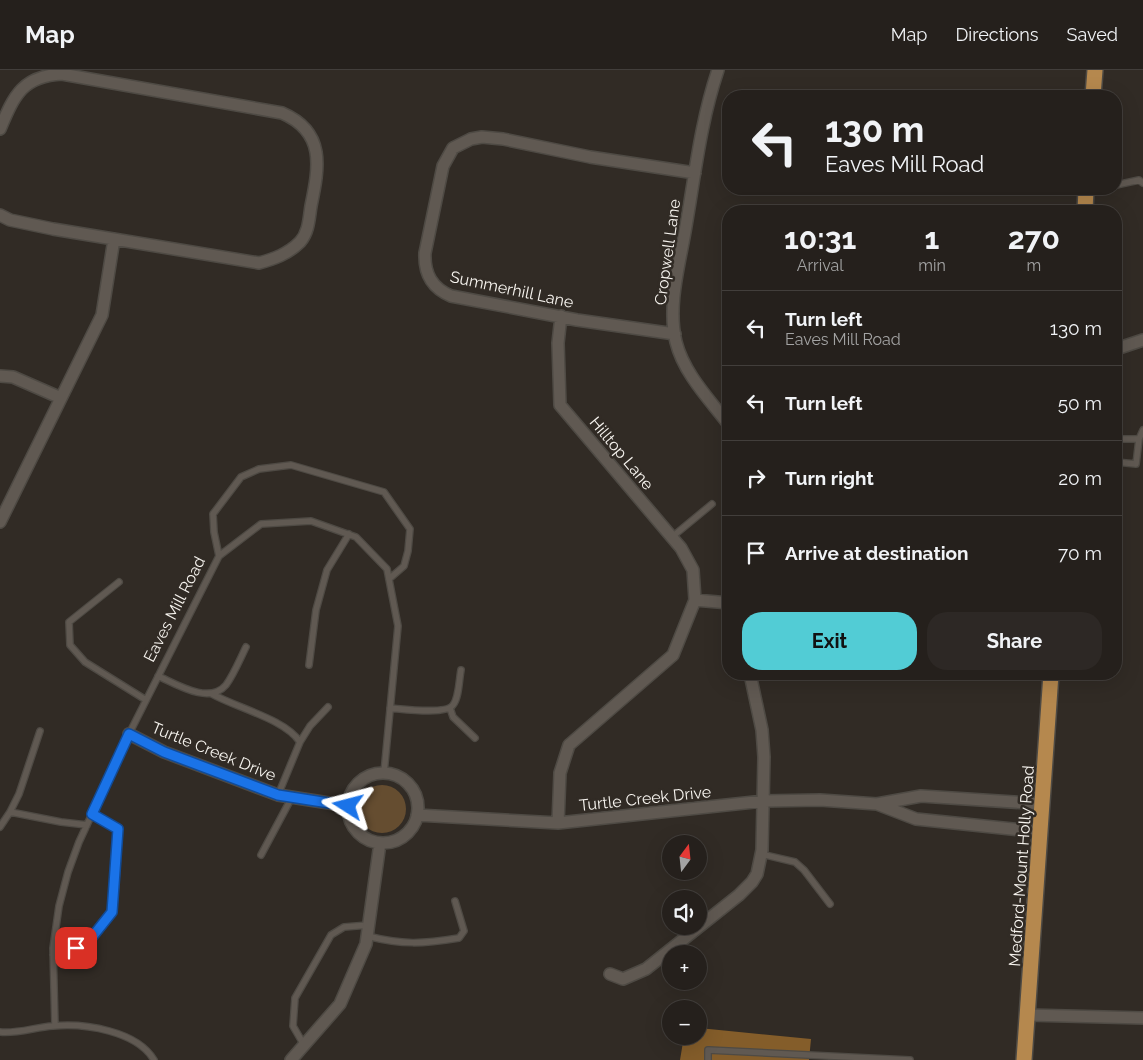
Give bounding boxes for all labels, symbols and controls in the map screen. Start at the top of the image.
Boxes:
text: Map [25,20,75,49]
text: Map [891,24,927,45]
text: Directions [955,24,1039,45]
text: Saved [1067,24,1118,45]
text: 130 m [825,109,924,150]
icon: left [742,110,807,175]
text: Eaves Mill Road [825,151,984,177]
street label: Cropwell Lane [651,198,684,306]
text: 10:31 [784,221,856,256]
text: 1 [925,221,939,256]
text: 270 [1008,221,1060,256]
text: Arrival [797,256,844,275]
text: min [918,256,946,275]
text: m [1027,256,1041,275]
street label: Summerhill Lane [449,267,575,312]
text: Turn left [785,308,862,330]
icon: left [742,314,770,342]
text: 130 m [1050,317,1102,339]
text: Eaves Mill Road [785,330,901,349]
icon: left [742,389,770,417]
text: Turn left [785,392,862,414]
text: 50 m [1058,392,1102,414]
street label: Hilltop Lane [586,413,658,494]
icon: right [742,464,770,492]
text: Turn right [785,467,874,489]
text: 20 m [1058,467,1102,489]
icon: arrive [742,539,770,567]
text: Arrive at destination [785,542,969,564]
text: 70 m [1058,542,1102,564]
street label: Eaves Mill Road [140,553,209,665]
button: Exit [742,612,917,670]
button: Share [927,612,1102,670]
street label: Turtle Creek Drive [149,718,279,785]
street label: Medford-Mount Holly Road [1005,765,1038,967]
position arrow [321,779,373,831]
street label: Turtle Creek Drive [578,782,712,815]
north arrow [662,835,708,880]
map controls [662,835,707,1045]
button: sound [662,890,707,935]
pin [55,927,97,969]
icon: arrive [62,934,90,962]
button: + [662,945,707,990]
button: − [662,1000,707,1045]

